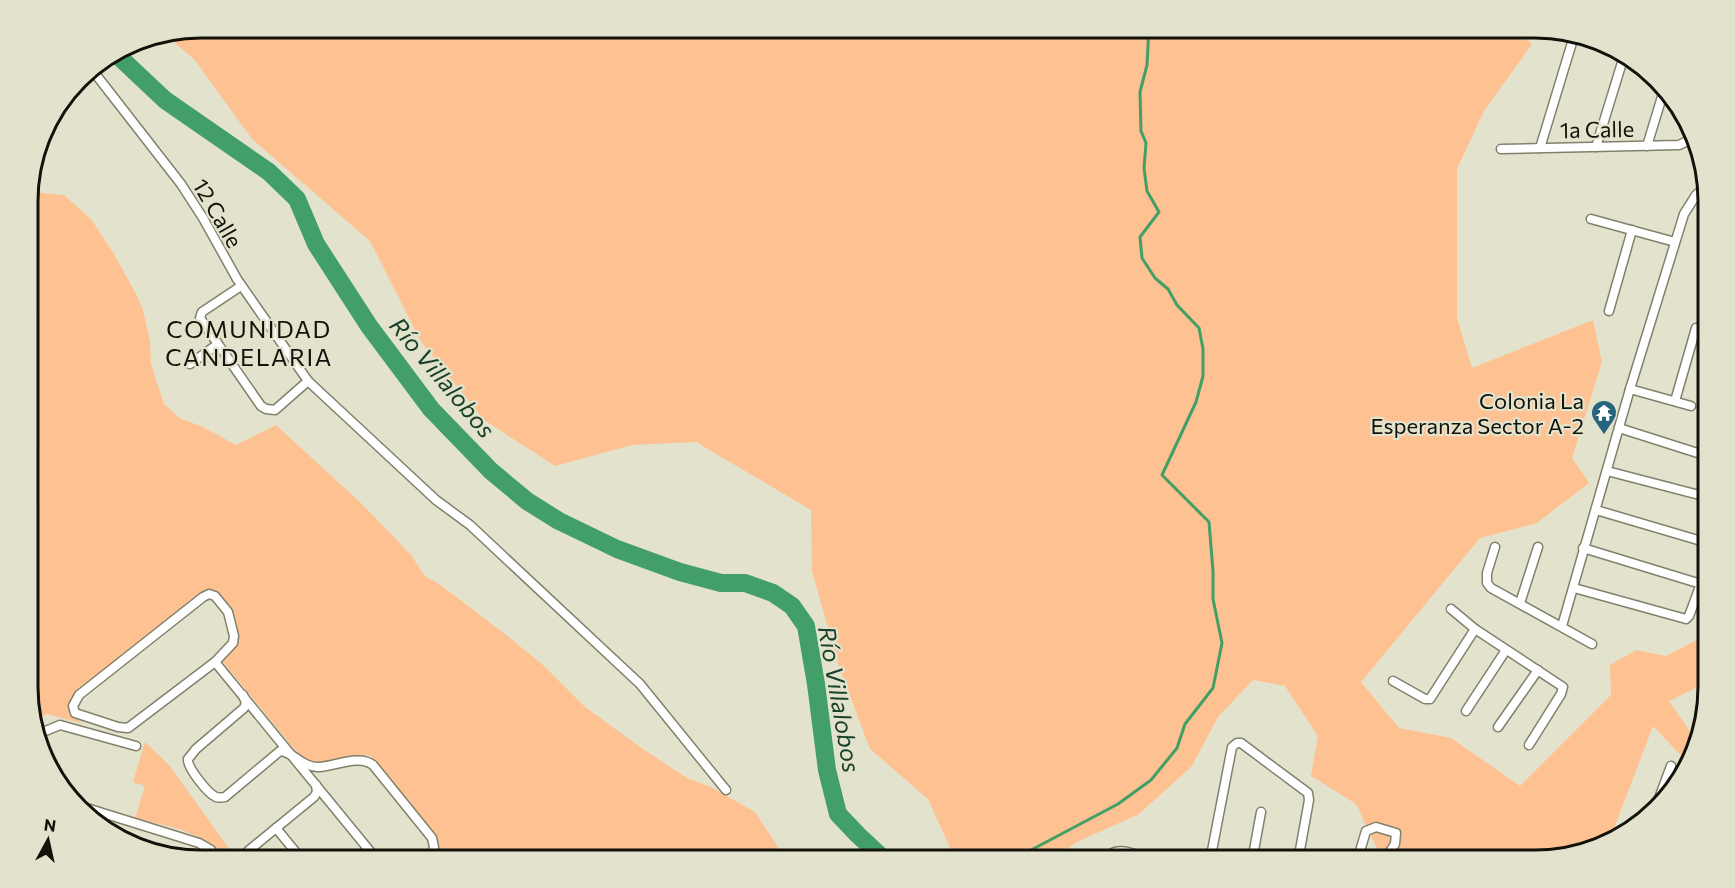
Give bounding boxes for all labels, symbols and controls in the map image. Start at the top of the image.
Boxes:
street label: 1a Calle [1560,115,1634,143]
street label: 12 Calle [188,174,248,252]
water label: Río Villalobos [384,311,502,443]
district label: COMUNIDAD CANDELARIA [165,314,333,371]
place label: Colonia La Esperanza Sector A-2 [1370,387,1584,439]
temple icon: Colonia La Esperanza Sector A-2 [1589,398,1619,436]
water label: Río Villalobos [813,623,867,775]
north arrow [18,810,78,870]
text: N [43,814,57,835]

